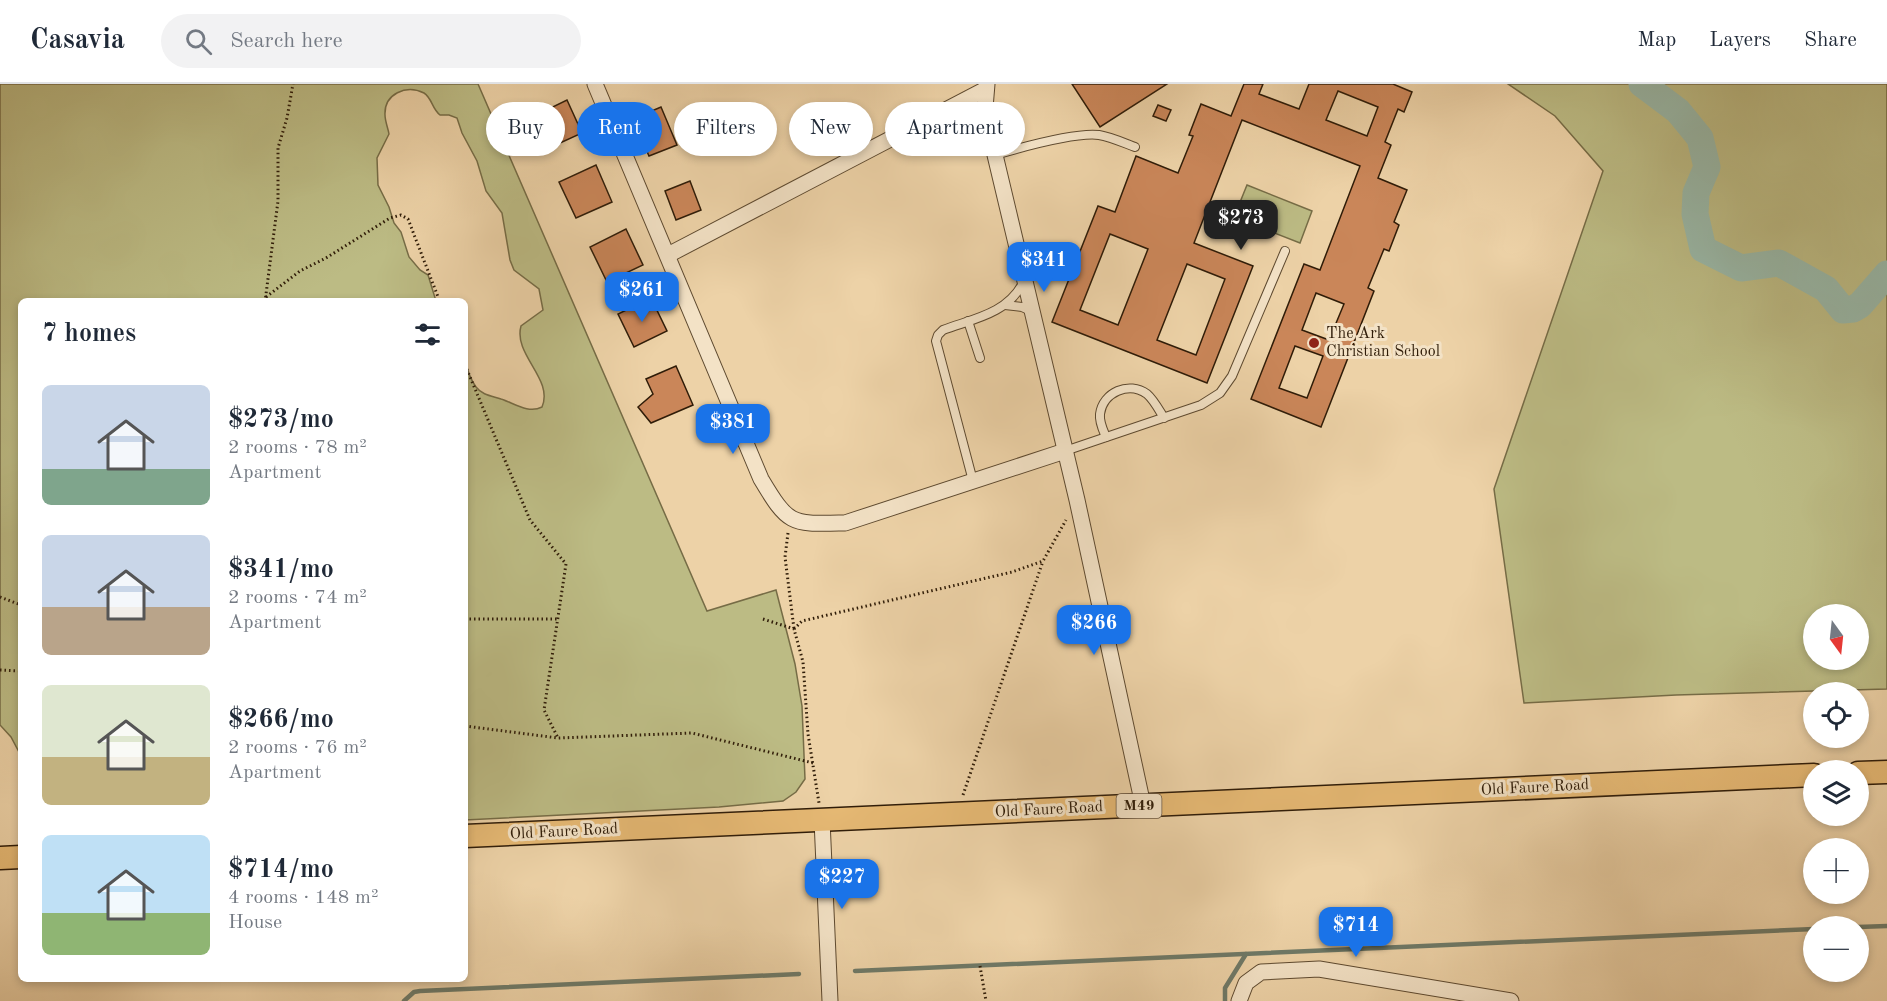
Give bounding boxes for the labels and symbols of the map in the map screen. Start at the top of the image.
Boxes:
pin: $273 [1205,200,1277,251]
pin: $341 [1008,242,1080,293]
pin: $261 [606,272,678,323]
place label: The Ark Christian School [1326,326,1440,360]
marker: The Ark Christian School [1307,336,1321,350]
pin: $381 [697,404,769,455]
north arrow [1803,604,1869,670]
pin: $266 [1058,605,1130,656]
street label: Old Faure Road [1480,777,1590,799]
road number: M49 [1116,794,1162,818]
street label: Old Faure Road [994,799,1104,821]
street label: Old Faure Road [509,821,619,843]
pin: $227 [806,859,878,910]
pin: $714 [1320,907,1392,958]

